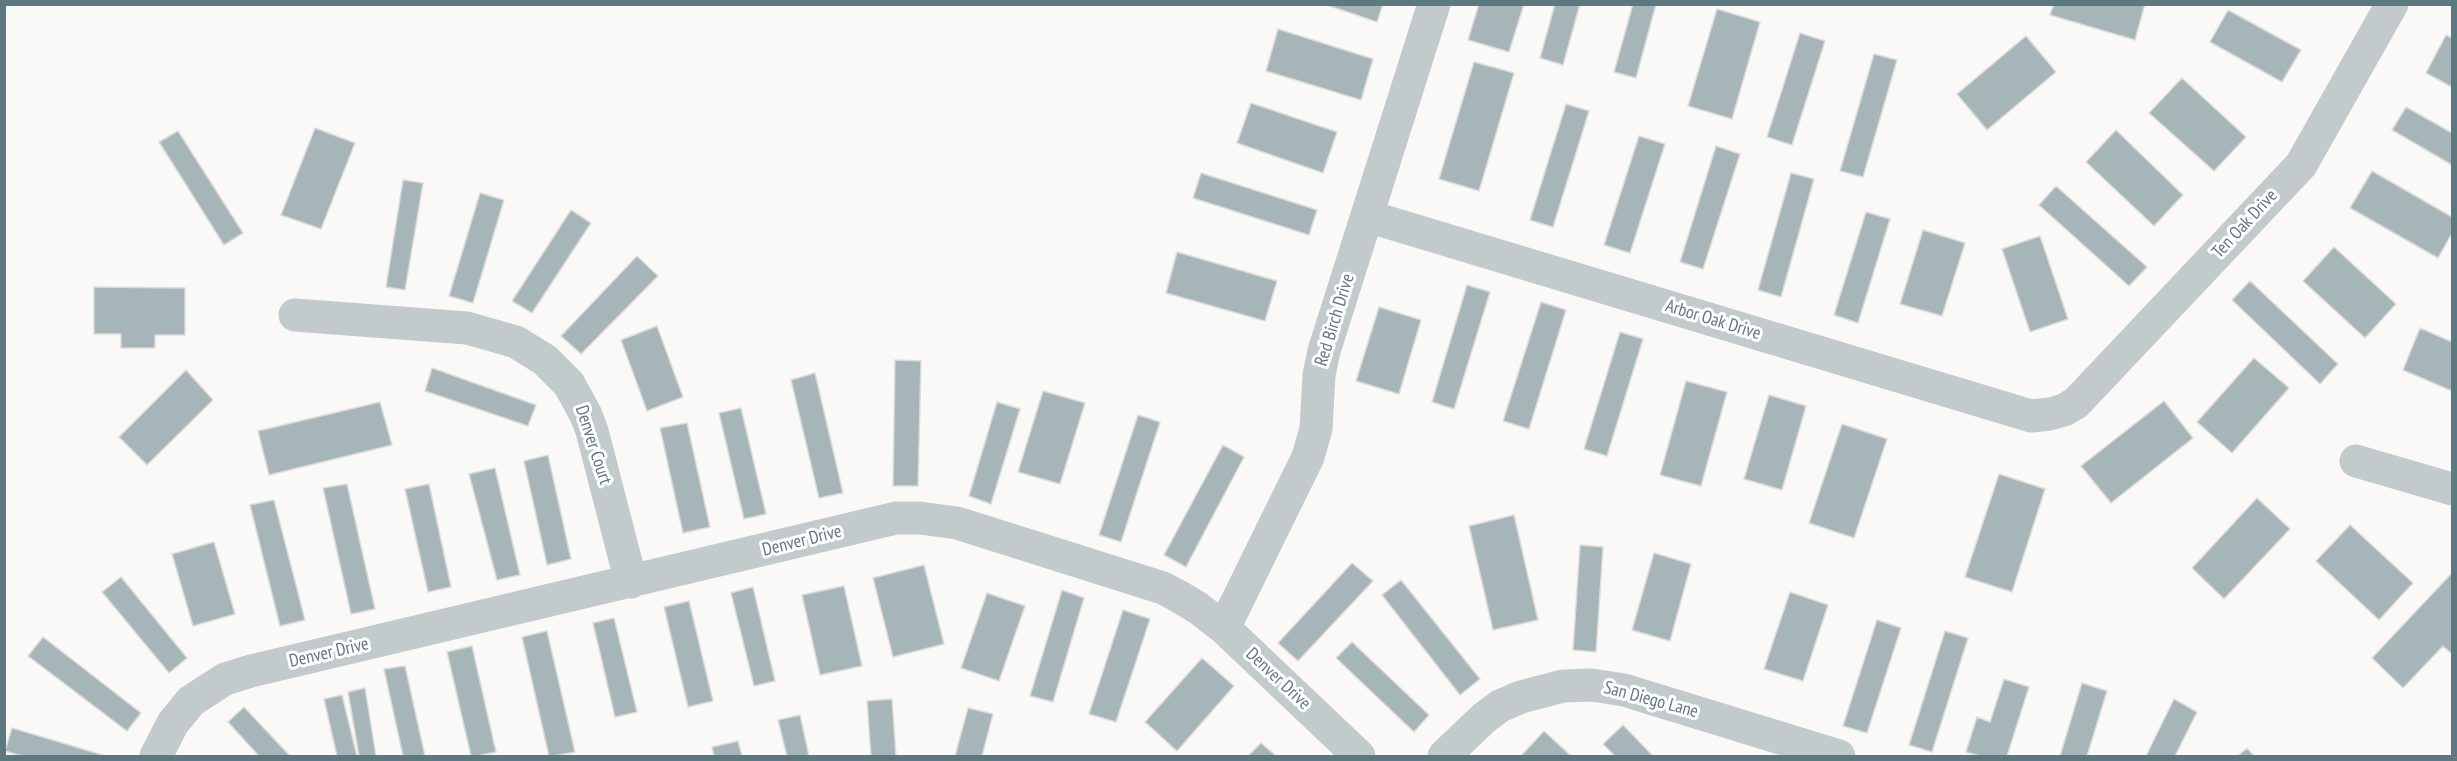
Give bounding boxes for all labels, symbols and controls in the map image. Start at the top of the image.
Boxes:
street label: Ten Oak Drive [2208,185,2282,263]
street label: Red Birch Drive [1311,271,1359,369]
street label: Arbor Oak Drive [1663,295,1763,345]
street label: Denver Court [570,403,616,487]
street label: Denver Drive [760,521,844,561]
street label: Denver Drive [287,633,371,673]
street label: Denver Drive [1241,644,1315,714]
street label: San Diego Lane [1602,677,1700,723]

